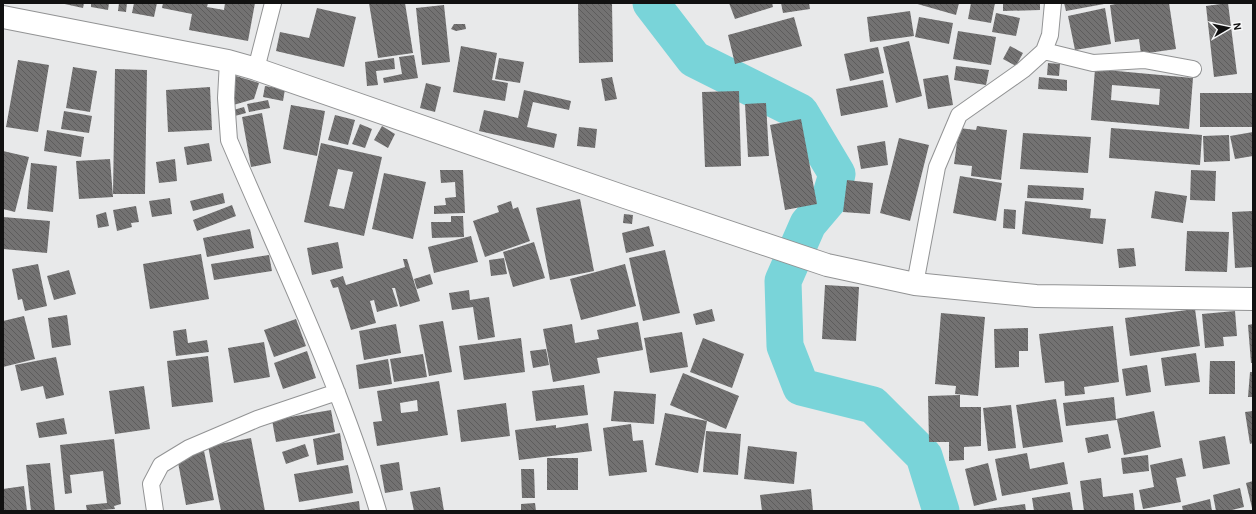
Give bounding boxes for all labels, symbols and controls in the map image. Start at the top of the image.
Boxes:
north arrow [1208,8,1248,48]
text: N [1231,22,1243,31]

